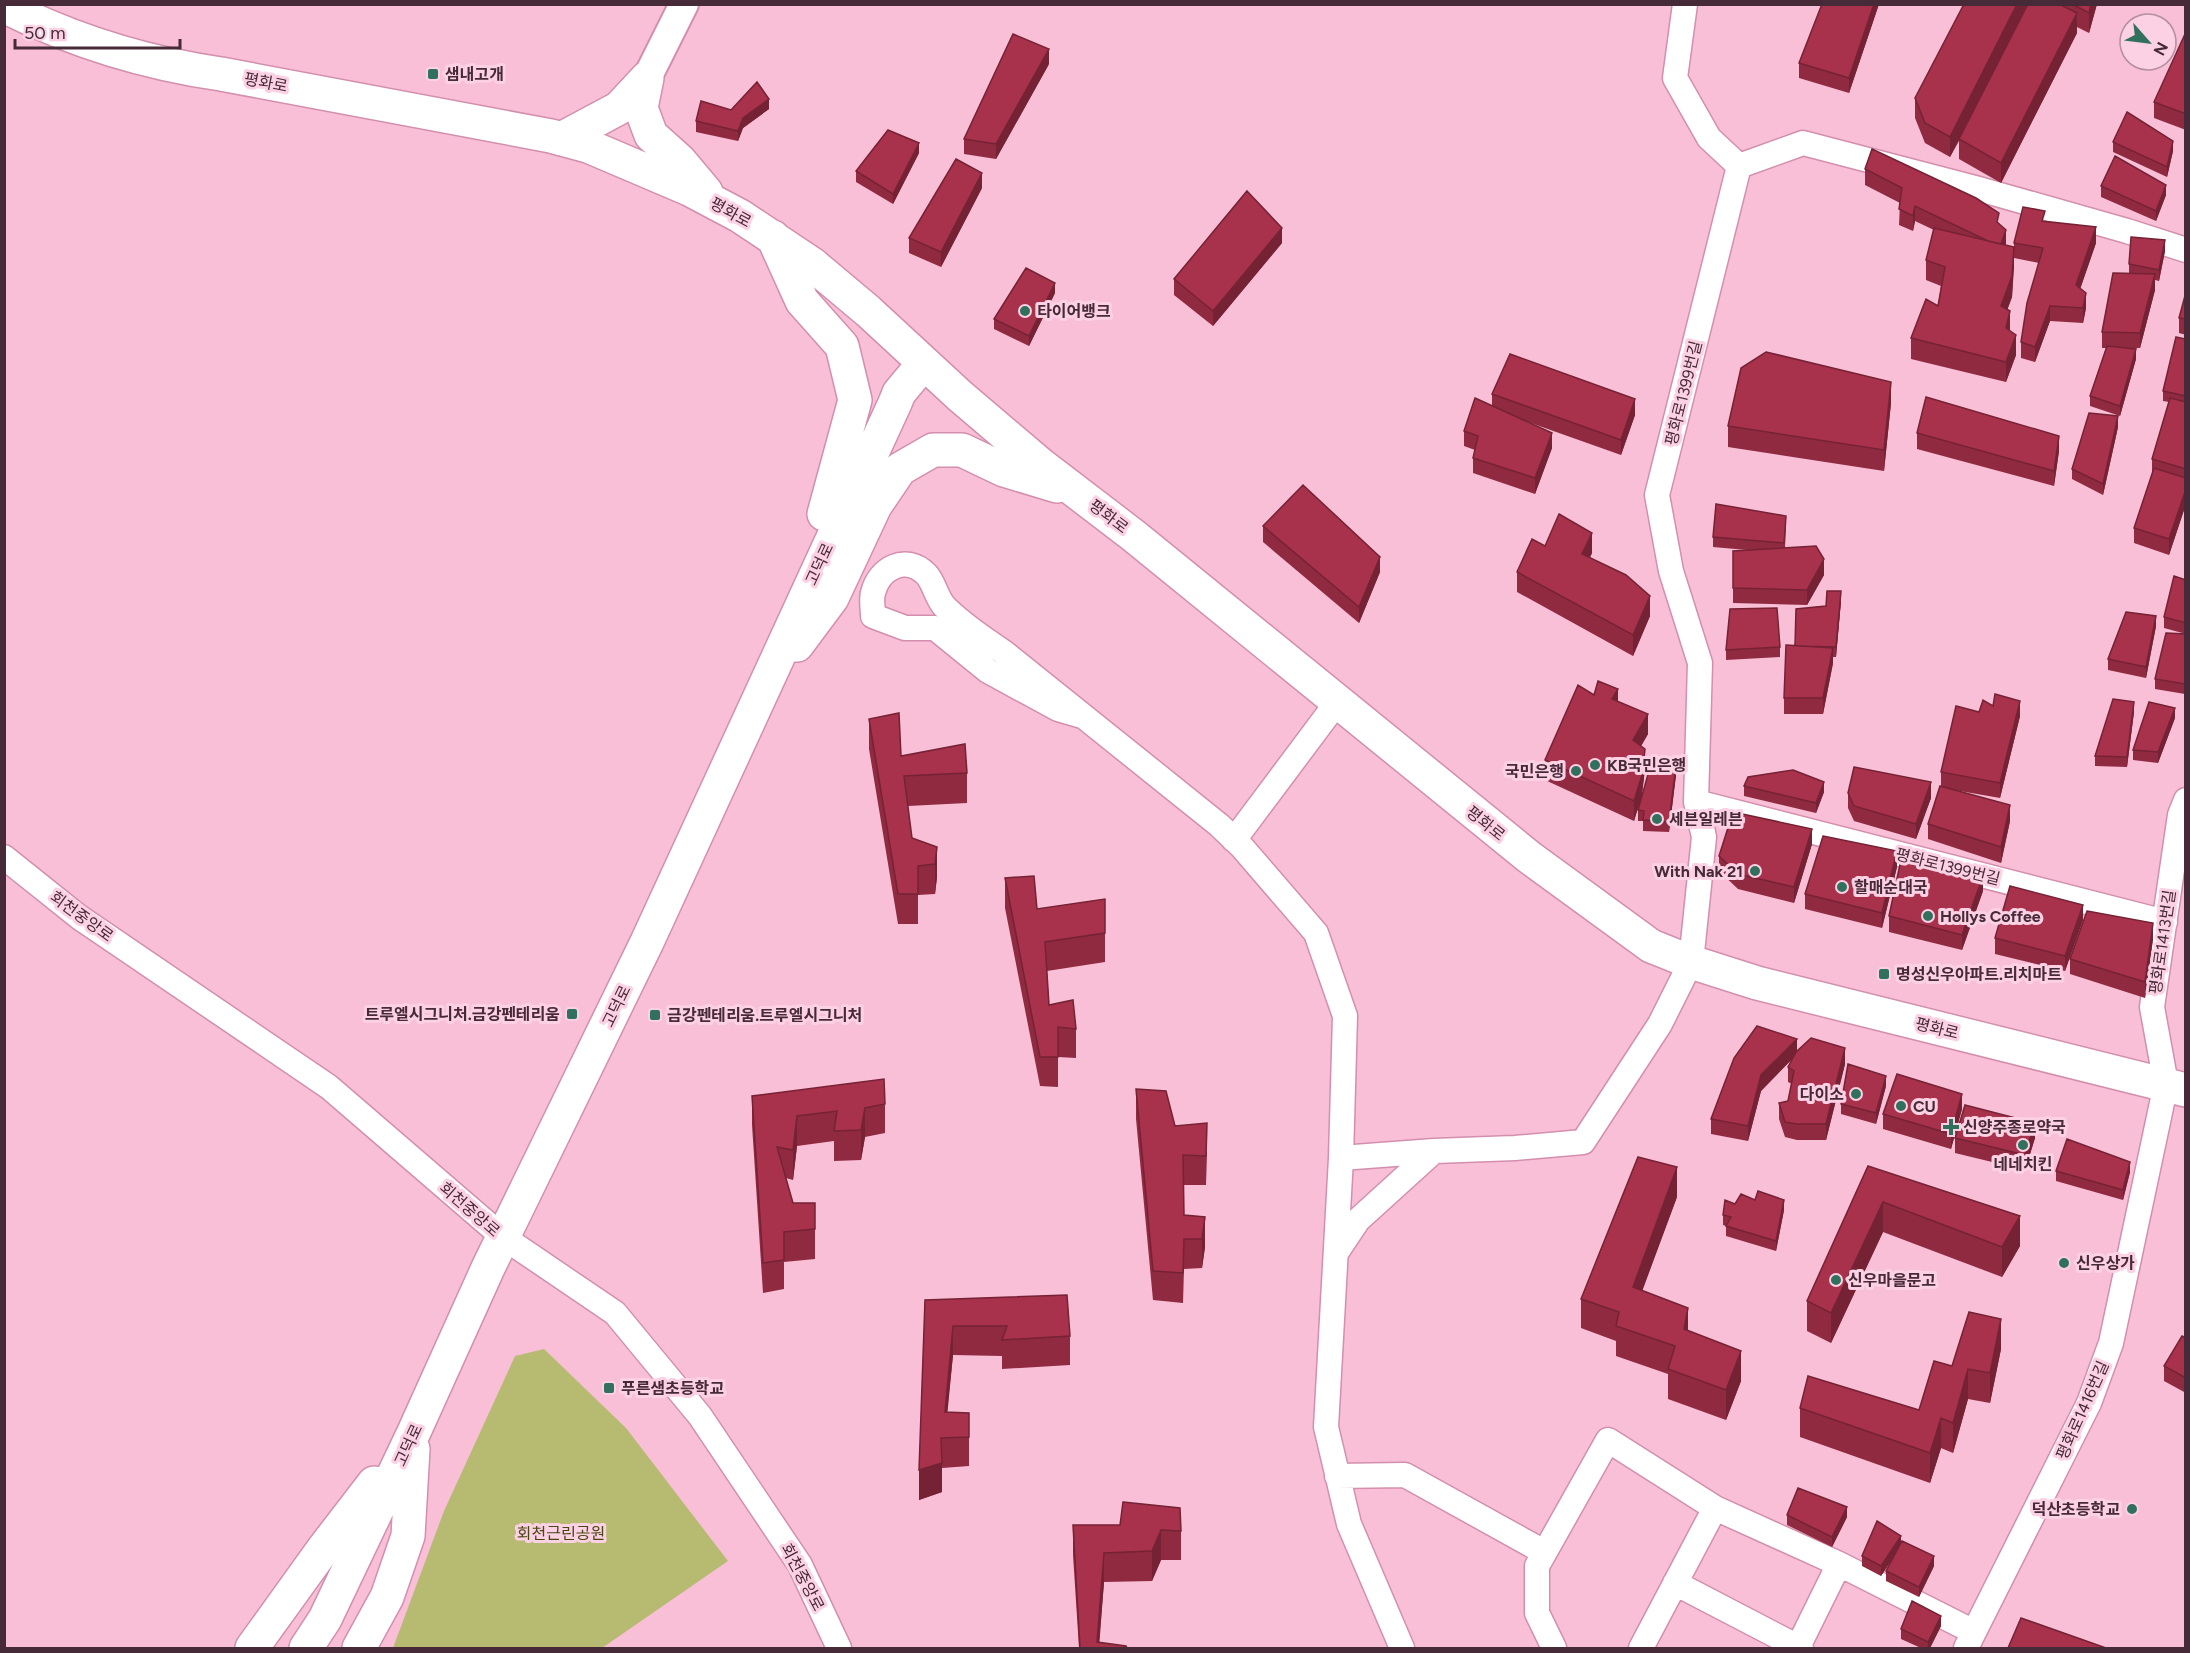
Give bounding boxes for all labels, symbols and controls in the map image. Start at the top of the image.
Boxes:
scale bar [15,12,180,50]
north arrow [2118,12,2178,72]
text: 50 m [24,22,66,44]
text: N [2150,39,2172,59]
place label: 샘내고개 [445,65,504,84]
marker: 샘내고개 [426,67,440,81]
street label: 평화로 [242,69,290,96]
street label: 평화로 [707,193,755,232]
place label: 타이어뱅크 [1037,302,1111,321]
marker: 타이어뱅크 [1018,304,1032,318]
street label: 평화로1399번길 [1661,339,1706,447]
street label: 평화로 [1085,496,1132,537]
street label: 고덕로 [802,540,838,588]
place label: KB국민은행 [1607,756,1686,775]
marker: KB국민은행 [1588,758,1602,772]
place label: 국민은행 [1505,762,1564,781]
marker: 국민은행 [1569,764,1583,778]
street label: 평화로 [1463,802,1509,845]
place label: 세븐일레븐 [1669,810,1743,829]
marker: 세븐일레븐 [1650,812,1664,826]
street label: 평화로1399번길 [1894,844,2002,889]
place label: With Nak 21 [1654,862,1743,881]
marker: With Nak 21 [1748,864,1762,878]
place label: 할매순대국 [1854,878,1928,897]
marker: 할매순대국 [1835,880,1849,894]
street label: 회천중앙로 [46,887,117,946]
street label: 평화로1413번길 [2146,889,2179,996]
place label: Hollys Coffee [1940,907,2041,926]
marker: Hollys Coffee [1921,909,1935,923]
place label: 명성신우아파트.리치마트 [1896,965,2062,984]
marker: 명성신우아파트.리치마트 [1877,967,1891,981]
street label: 고덕로 [598,982,635,1030]
place label: 트루엘시그니처.금강펜테리움 [365,1005,560,1024]
place label: 금강펜테리움.트루엘시그니처 [667,1006,862,1025]
marker: 트루엘시그니처.금강펜테리움 [565,1007,579,1021]
marker: 금강펜테리움.트루엘시그니처 [648,1008,662,1022]
street label: 평화로 [1913,1014,1961,1043]
place label: 다이소 [1800,1085,1844,1104]
marker: 다이소 [1849,1087,1863,1101]
place label: CU [1913,1097,1936,1116]
marker: CU [1894,1099,1908,1113]
place label: 신양주종로약국 [1963,1118,2066,1137]
marker: 신양주종로약국 [1944,1120,1958,1134]
marker: 네네치킨 [2016,1138,2030,1152]
place label: 네네치킨 [1994,1155,2052,1174]
street label: 회천중앙로 [436,1178,504,1241]
place label: 신우상가 [2076,1254,2135,1273]
marker: 신우상가 [2057,1256,2071,1270]
place label: 신우마을문고 [1848,1271,1936,1290]
marker: 신우마을문고 [1829,1273,1843,1287]
street label: 평화로1416번길 [2052,1358,2113,1462]
place label: 푸른샘초등학교 [621,1379,724,1398]
marker: 푸른샘초등학교 [602,1381,616,1395]
street label: 고덕로 [391,1421,427,1469]
place label: 덕산초등학교 [2032,1500,2120,1519]
marker: 덕산초등학교 [2125,1502,2139,1516]
park label: 회천근린공원 [517,1524,605,1543]
street label: 회천중앙로 [777,1540,828,1614]

